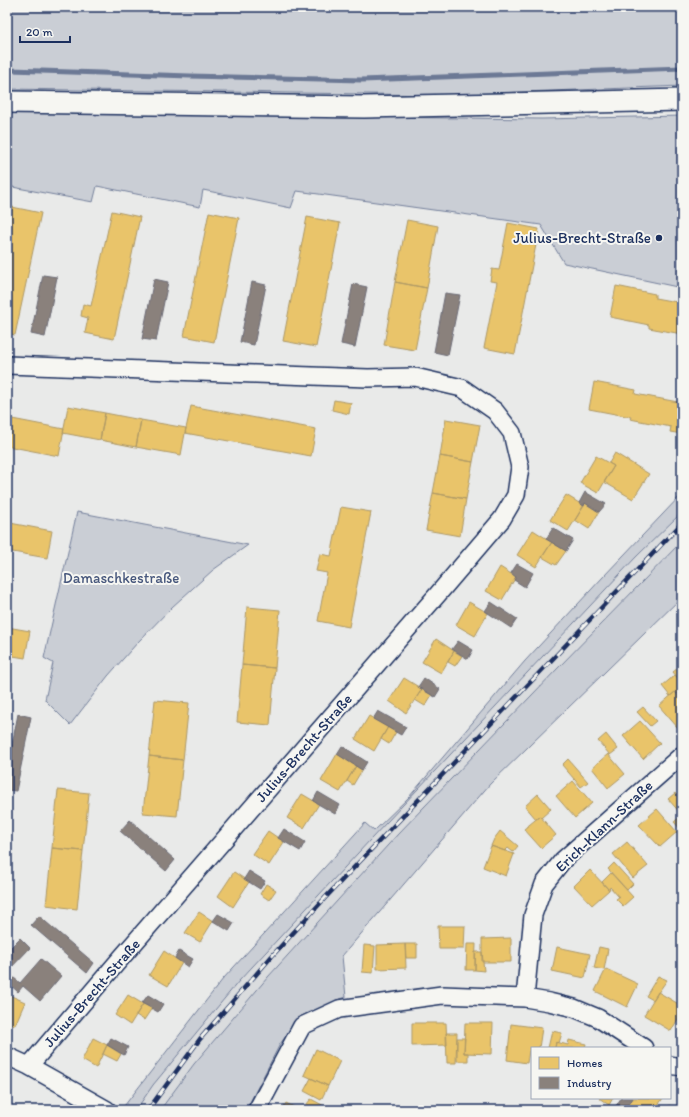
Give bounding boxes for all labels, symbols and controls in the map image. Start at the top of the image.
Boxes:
scale bar [20,18,70,44]
text: 20 m [26,25,53,39]
place label: Julius-Brecht-Straße [513,229,651,247]
marker: Julius-Brecht-Straße [654,233,664,243]
park label: Damaschkestraße [63,569,179,587]
street label: Julius-Brecht-Straße [252,690,356,806]
street label: Erich-Klann-Straße [552,776,656,876]
street label: Julius-Brecht-Straße [40,935,144,1051]
legend [531,1047,671,1099]
text: Homes [567,1056,603,1070]
text: Industry [567,1076,612,1090]

